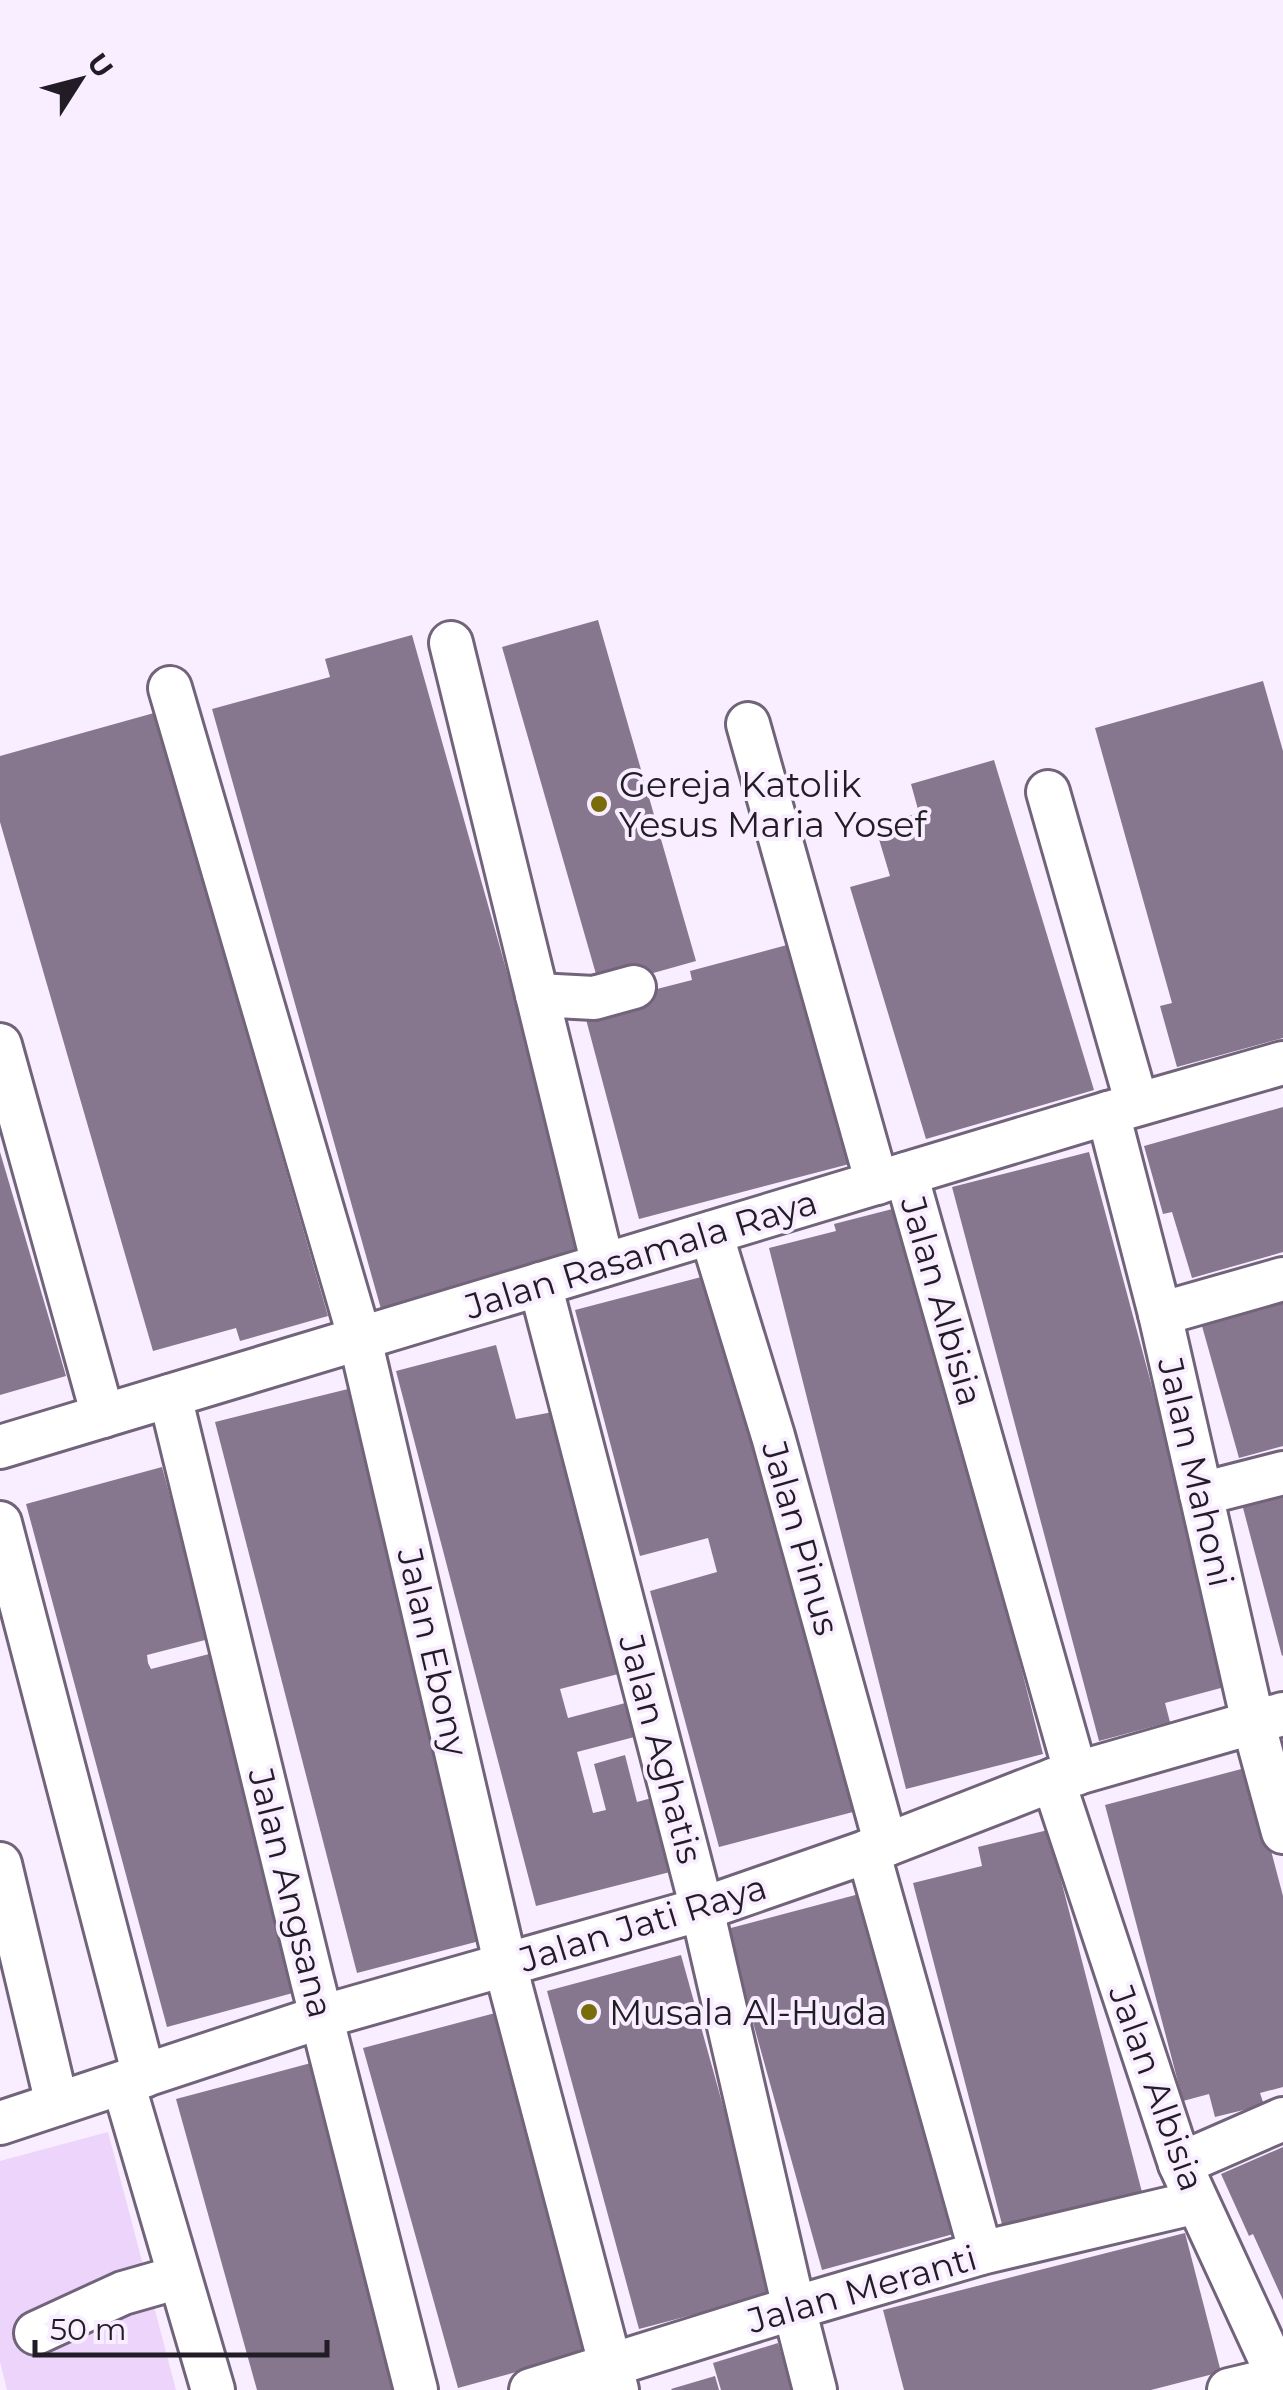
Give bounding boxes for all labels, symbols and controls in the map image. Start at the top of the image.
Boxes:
north arrow [30,30,130,130]
text: U [80,46,120,84]
place label: Gereja Katolik Yesus Maria Yosef [619,763,928,846]
marker: Gereja Katolik Yesus Maria Yosef [588,793,610,815]
street label: Jalan Rasamala Raya [459,1180,822,1328]
street label: Jalan Albisia [891,1190,992,1411]
street label: Jalan Mahoni [1149,1352,1243,1591]
street label: Jalan Pinus [753,1435,849,1640]
street label: Jalan Ebony [388,1543,478,1760]
street label: Jalan Aghatis [610,1629,712,1868]
street label: Jalan Angsana [239,1763,343,2022]
street label: Jalan Jati Raya [513,1865,772,1981]
street label: Jalan Albisia [1100,1978,1214,2197]
place label: Musala Al-Huda [609,1991,887,2034]
marker: Musala Al-Huda [578,2001,600,2023]
street label: Jalan Meranti [742,2236,981,2342]
scale bar [35,2295,328,2357]
text: 50 m [50,2311,127,2348]

